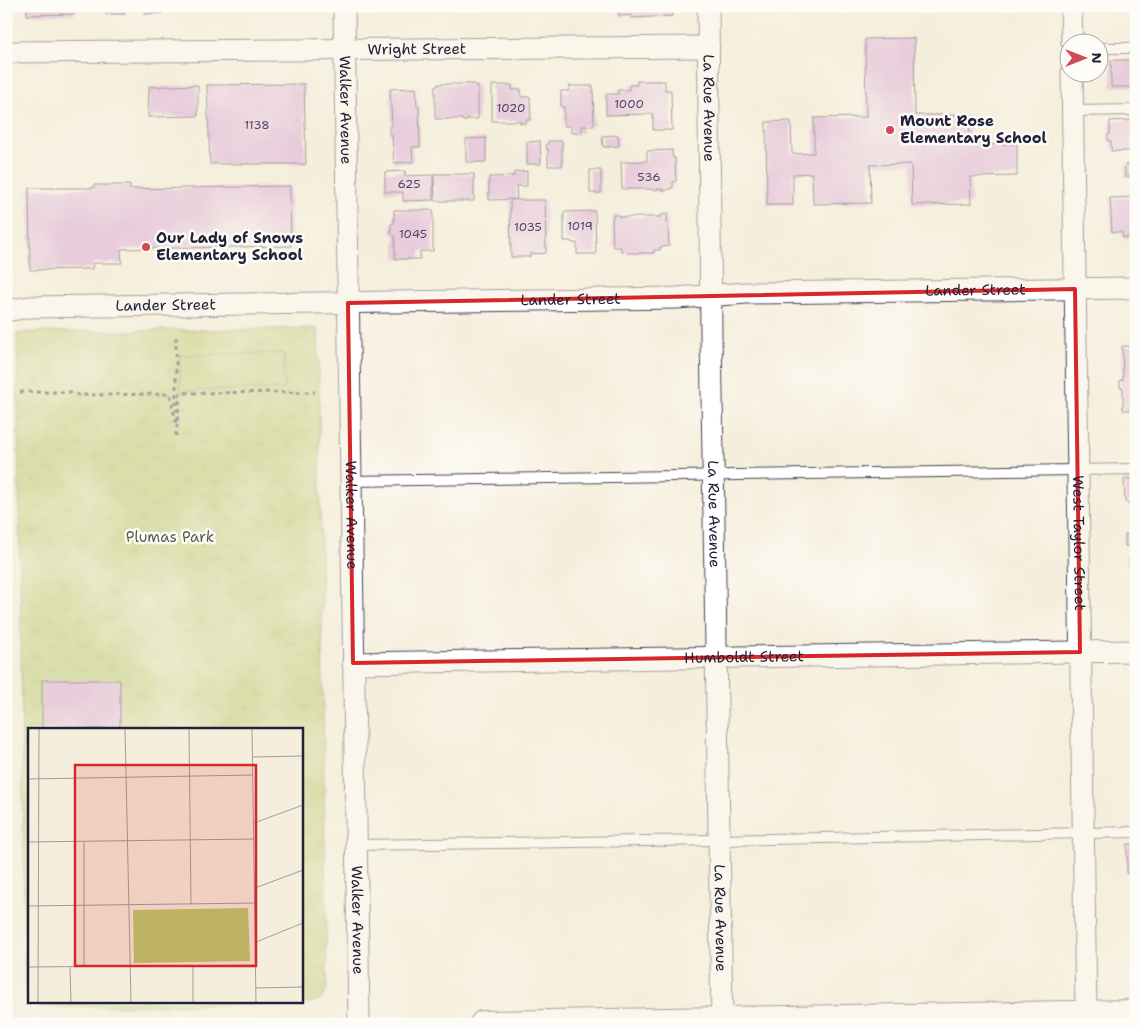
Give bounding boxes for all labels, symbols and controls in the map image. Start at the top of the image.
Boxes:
north arrow [1060,32,1110,82]
street label: Wright Street [368,39,466,59]
text: N [1088,52,1106,64]
street label: La Rue Avenue [698,54,719,162]
street label: Walker Avenue [335,55,356,165]
house number: 1000 [614,96,644,112]
house number: 1020 [497,100,525,116]
place label: Mount Rose Elementary School [900,111,1047,148]
house number: 1138 [244,117,270,133]
marker: Mount Rose Elementary School [884,124,896,136]
house number: 536 [637,169,661,185]
house number: 625 [397,176,421,192]
house number: 1019 [567,218,593,234]
house number: 1035 [514,219,542,235]
house number: 1045 [399,226,427,242]
place label: Our Lady of Snows Elementary School [156,228,303,265]
marker: Our Lady of Snows Elementary School [140,241,152,253]
street label: Lander Street [925,279,1026,301]
street label: Lander Street [520,289,621,310]
street label: Lander Street [115,294,216,316]
street label: Walker Avenue [341,460,362,570]
street label: La Rue Avenue [703,460,725,568]
street label: West Taylor Street [1068,475,1090,611]
park label: Plumas Park [126,527,214,547]
street label: Humboldt Street [684,646,804,668]
inset map [28,728,302,1002]
street label: La Rue Avenue [710,864,731,972]
street label: Walker Avenue [347,865,368,975]

